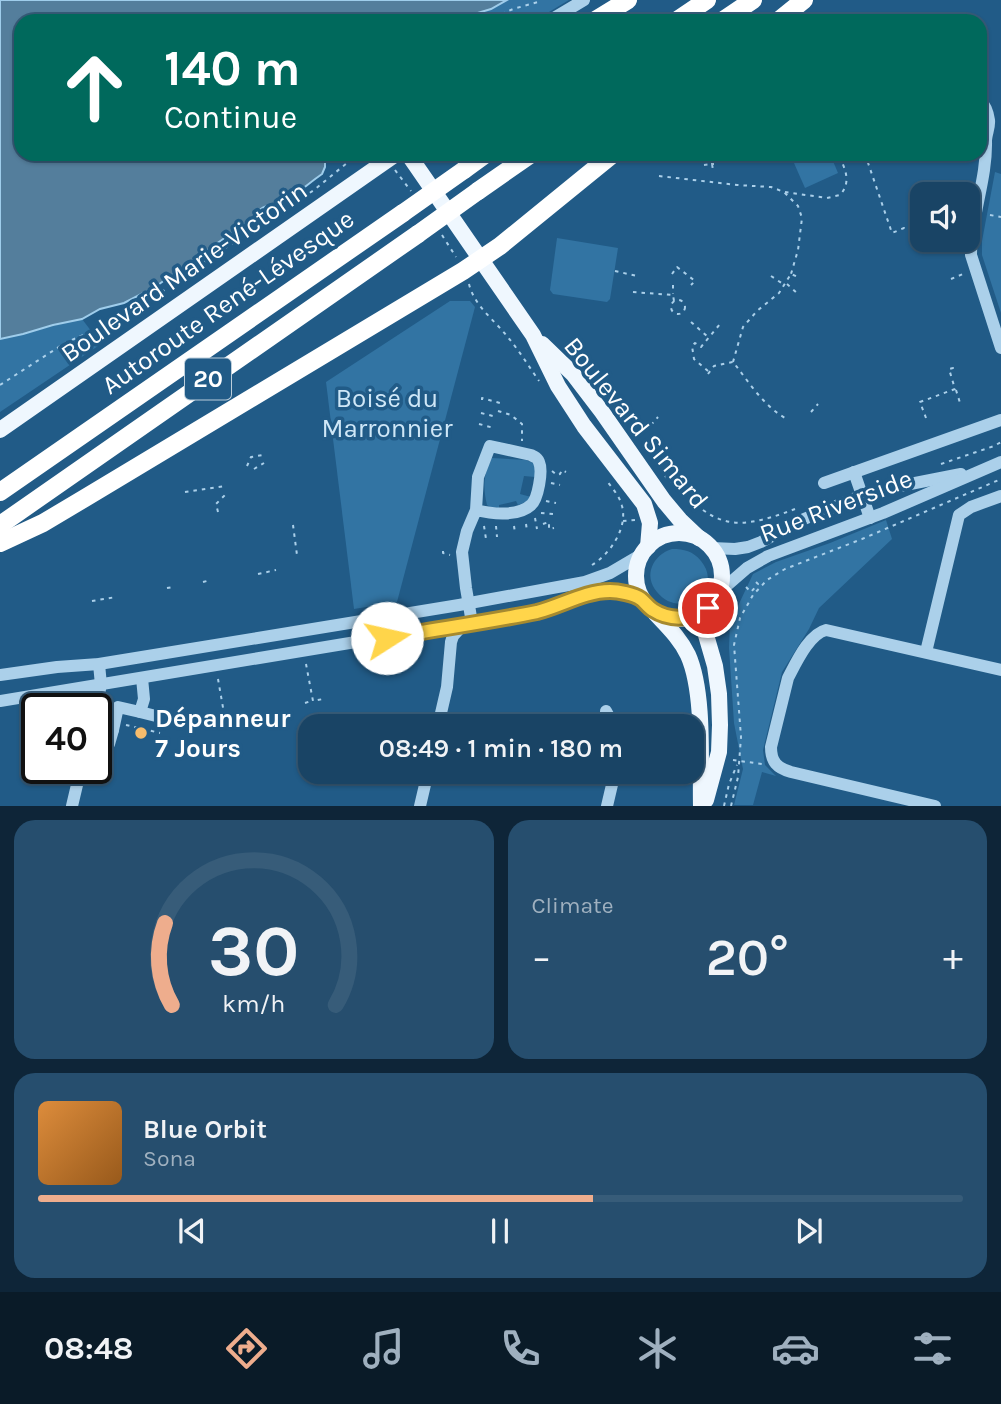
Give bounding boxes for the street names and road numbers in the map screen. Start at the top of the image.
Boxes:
street label: Boulevard Marie-Victorin [55,175,313,369]
street label: Autoroute René-Lévesque [96,203,360,401]
street label: Boulevard Simard [557,331,715,515]
road number: 20 [185,358,231,400]
street label: Rue Riverside [755,463,917,549]

